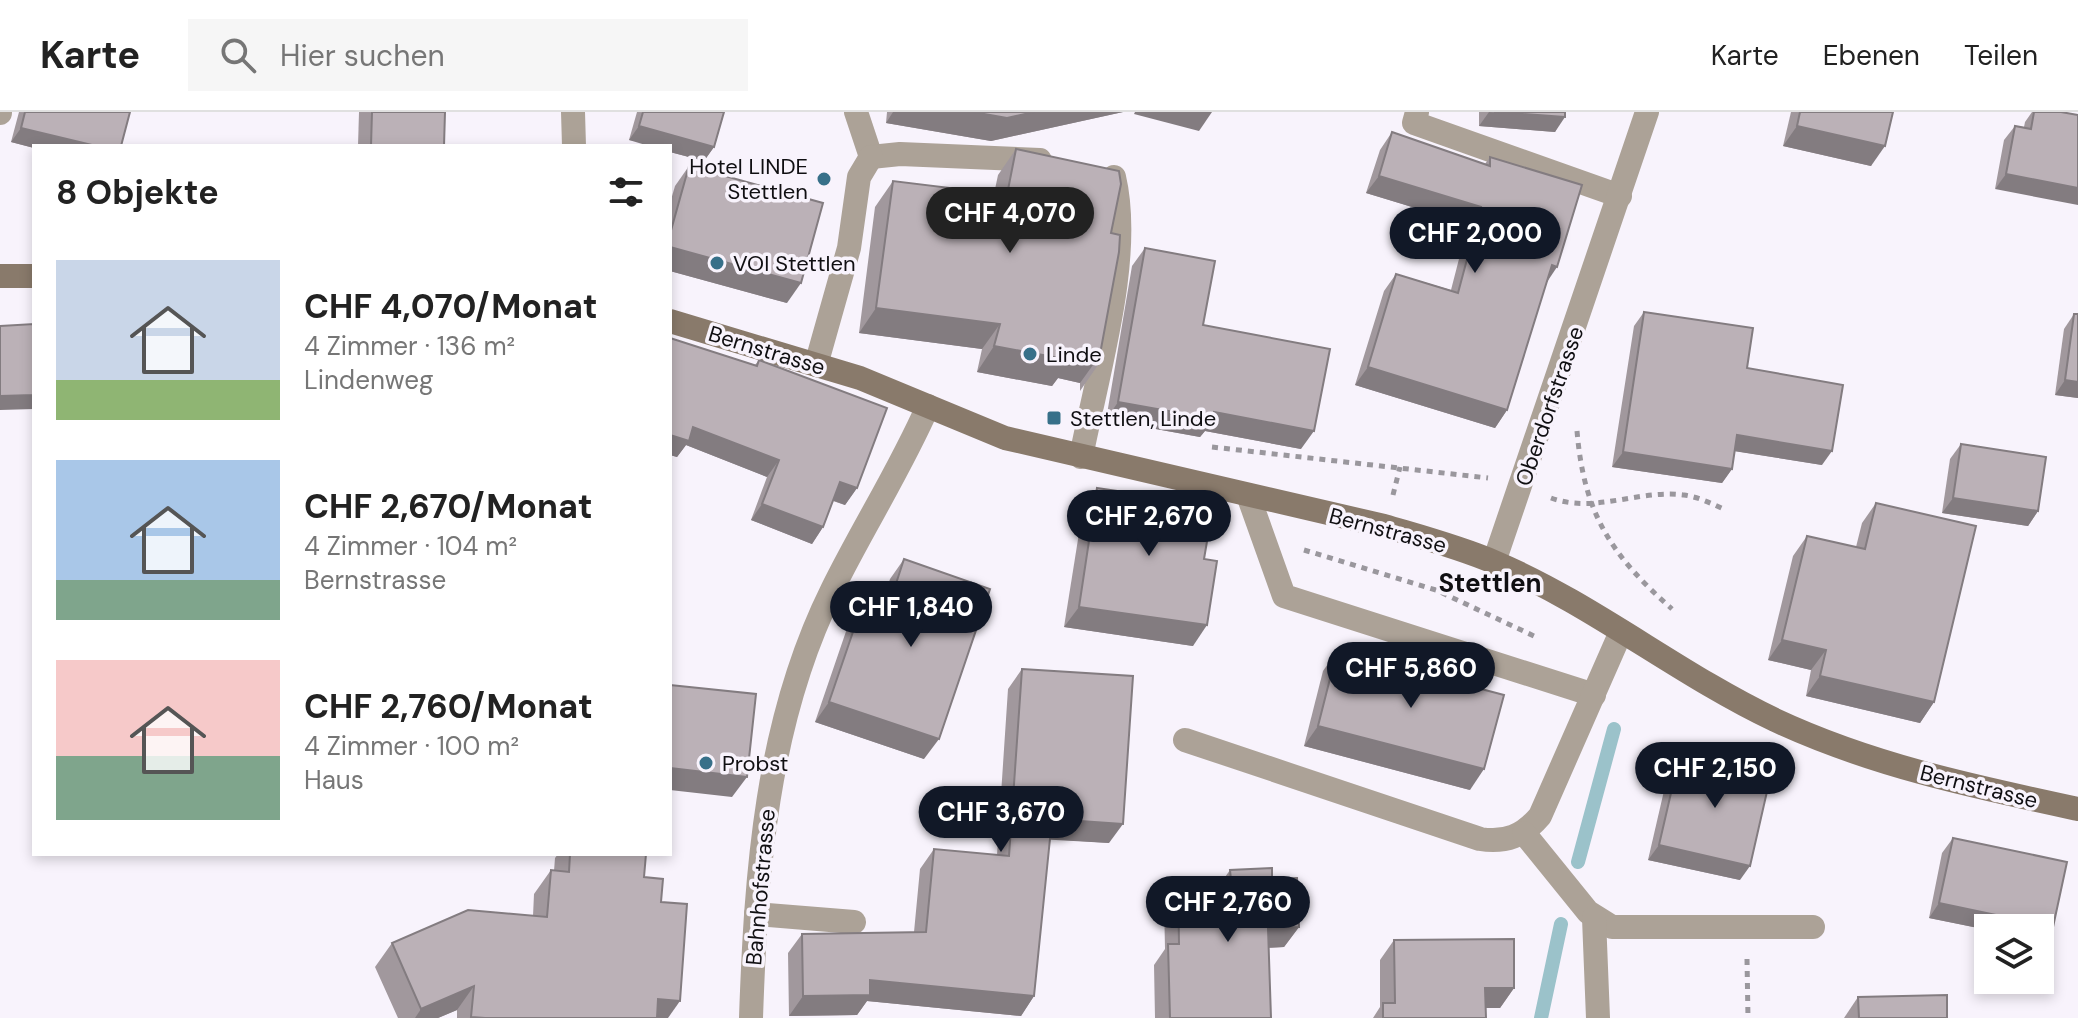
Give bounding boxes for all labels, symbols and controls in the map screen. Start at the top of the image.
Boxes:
search box [188,19,748,91]
text: Karte [40,30,140,80]
icon: search [216,33,260,77]
text: Hier suchen [280,36,445,75]
text: Karte [1711,37,1779,74]
text: Ebenen [1823,37,1920,74]
text: Teilen [1964,37,2038,74]
place label: Hotel LINDE Stettlen [689,152,808,206]
text: 8 Objekte [56,170,219,215]
icon: filters [604,170,648,214]
marker: Hotel LINDE Stettlen [815,170,833,188]
pin: CHF 4,070 [918,187,1102,255]
text: CHF 4,070 [944,196,1076,230]
pin: CHF 2,000 [1383,207,1567,275]
text: CHF 2,000 [1408,216,1542,250]
place label: VOI Stettlen [733,249,856,278]
marker: VOI Stettlen [708,254,726,272]
text: CHF 4,070/Monat [304,284,598,329]
icon: home [120,292,216,388]
street label: Bernstrasse [705,319,829,382]
street label: Oberdorfstrasse [1509,323,1590,490]
text: 4 Zimmer · 136 m² [304,329,515,363]
place label: Linde [1046,340,1102,369]
marker: Linde [1021,345,1039,363]
text: Lindenweg [304,363,433,397]
place label: Stettlen, Linde [1070,404,1216,433]
marker: Stettlen, Linde [1045,409,1063,427]
text: CHF 2,670/Monat [304,484,592,529]
pin: CHF 2,670 [1057,490,1241,558]
icon: home [120,492,216,588]
text: CHF 2,670 [1085,499,1213,533]
street label: Bernstrasse [1326,501,1450,560]
text: 4 Zimmer · 104 m² [304,529,517,563]
text: Bernstrasse [304,563,446,597]
district label: Stettlen [1438,566,1542,600]
pin: CHF 1,840 [819,581,1003,649]
text: CHF 1,840 [848,590,974,624]
pin: CHF 5,860 [1319,642,1503,710]
text: CHF 5,860 [1345,651,1477,685]
text: CHF 2,760/Monat [304,684,593,729]
icon: home [120,692,216,788]
text: 4 Zimmer · 100 m² [304,729,519,763]
pin: CHF 2,150 [1623,742,1807,810]
place label: Probst [722,749,788,778]
text: CHF 2,150 [1653,751,1777,785]
marker: Probst [697,754,715,772]
street label: Bernstrasse [1917,758,2041,815]
text: Haus [304,763,364,797]
pin: CHF 3,670 [909,786,1093,854]
text: CHF 3,670 [937,795,1065,829]
street label: Bahnhofstrasse [739,808,782,967]
pin: CHF 2,760 [1136,876,1320,944]
text: CHF 2,760 [1164,885,1292,919]
map controls [1974,914,2054,994]
button: layers [1974,914,2054,994]

